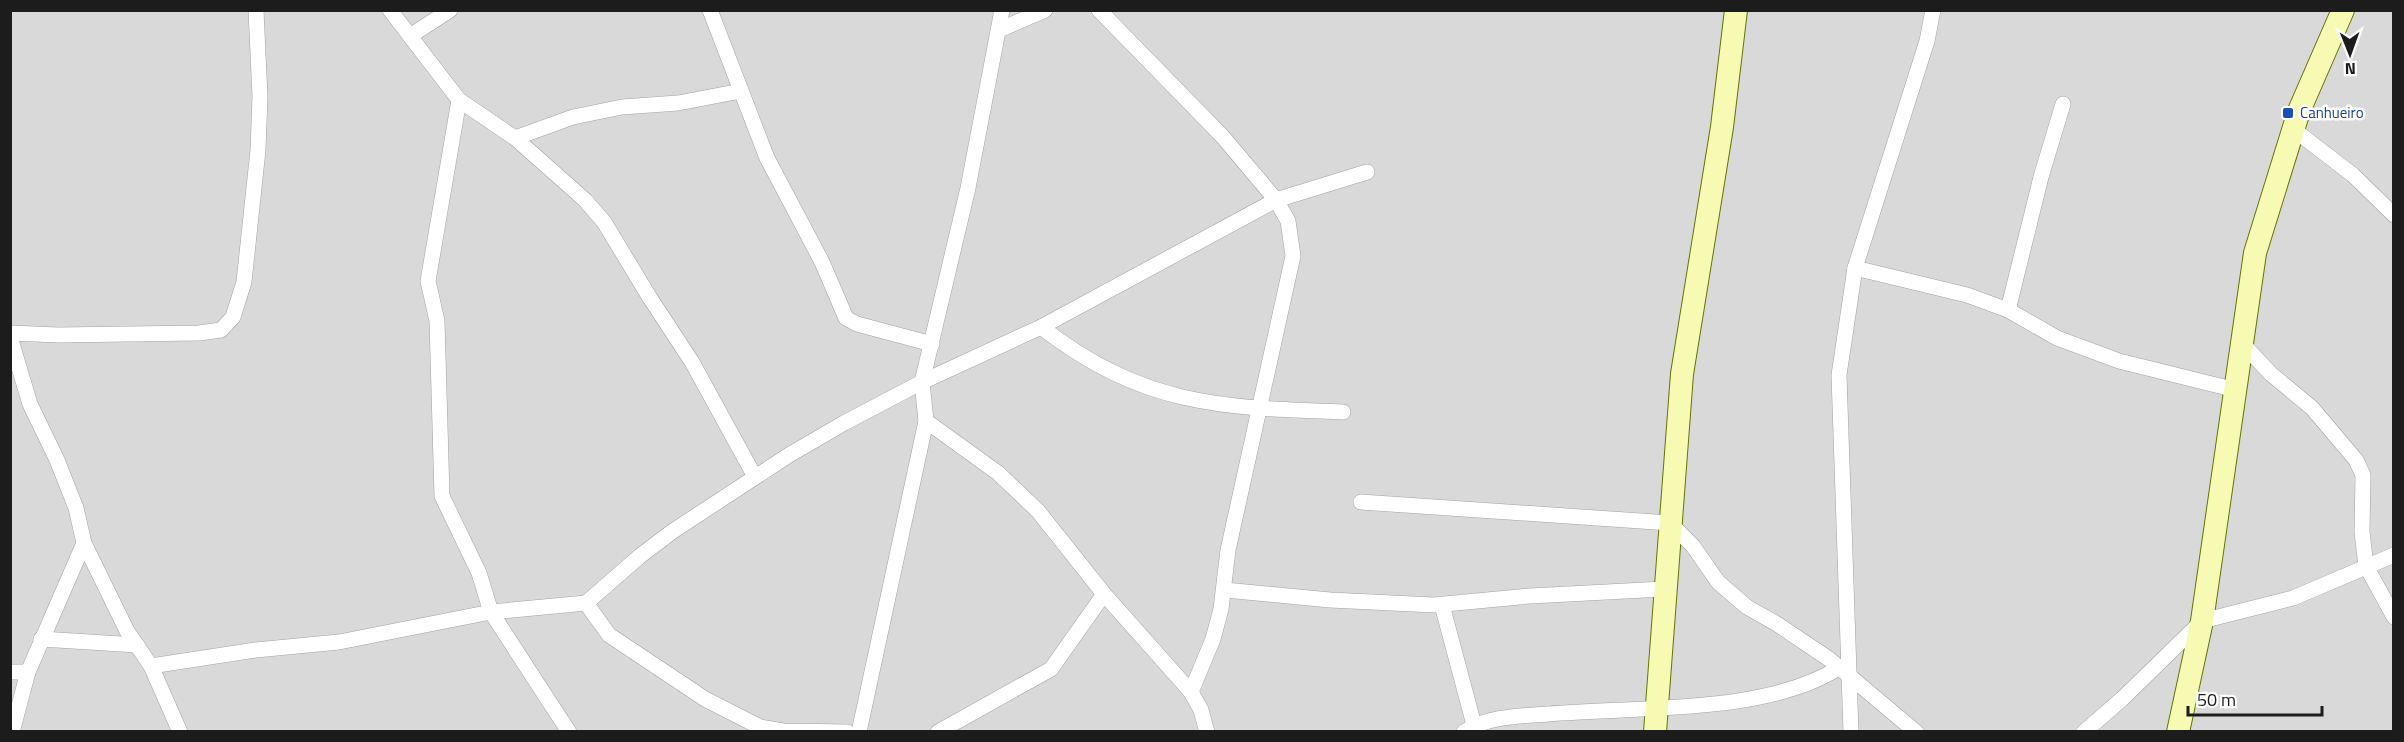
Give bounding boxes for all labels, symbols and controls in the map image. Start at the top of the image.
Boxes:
north arrow [2320,24,2380,84]
text: N [2345,57,2356,81]
place label: Canhueiro [2300,101,2364,124]
marker: Canhueiro [2281,106,2295,120]
scale bar [2188,679,2322,717]
text: 50 m [2197,686,2236,713]

